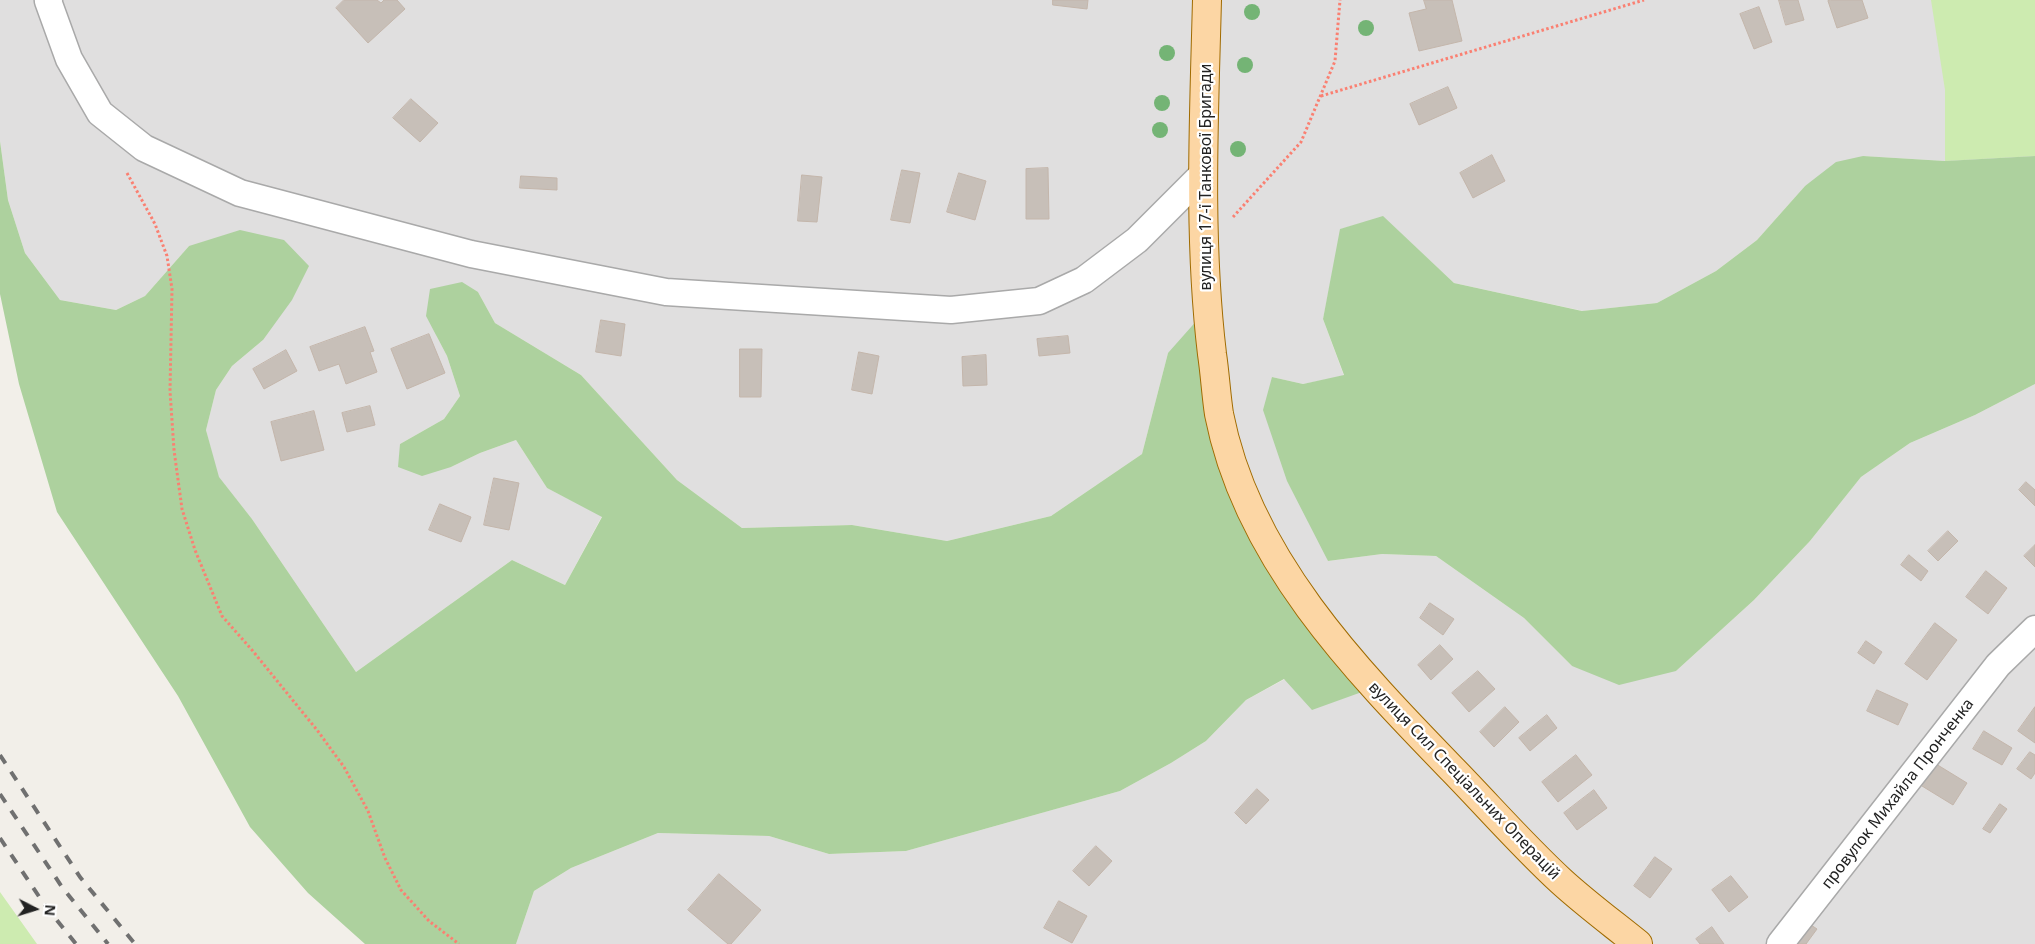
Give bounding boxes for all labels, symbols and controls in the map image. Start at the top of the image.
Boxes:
street label: вулиця 17-ї Танкової Бригади [1196,64,1216,290]
street label: вулиця Сил Спеціальних Операцій [1364,678,1564,884]
street label: провулок Михайла Пронченка [1818,695,1978,893]
north arrow [10,884,60,934]
text: N [40,904,60,917]

